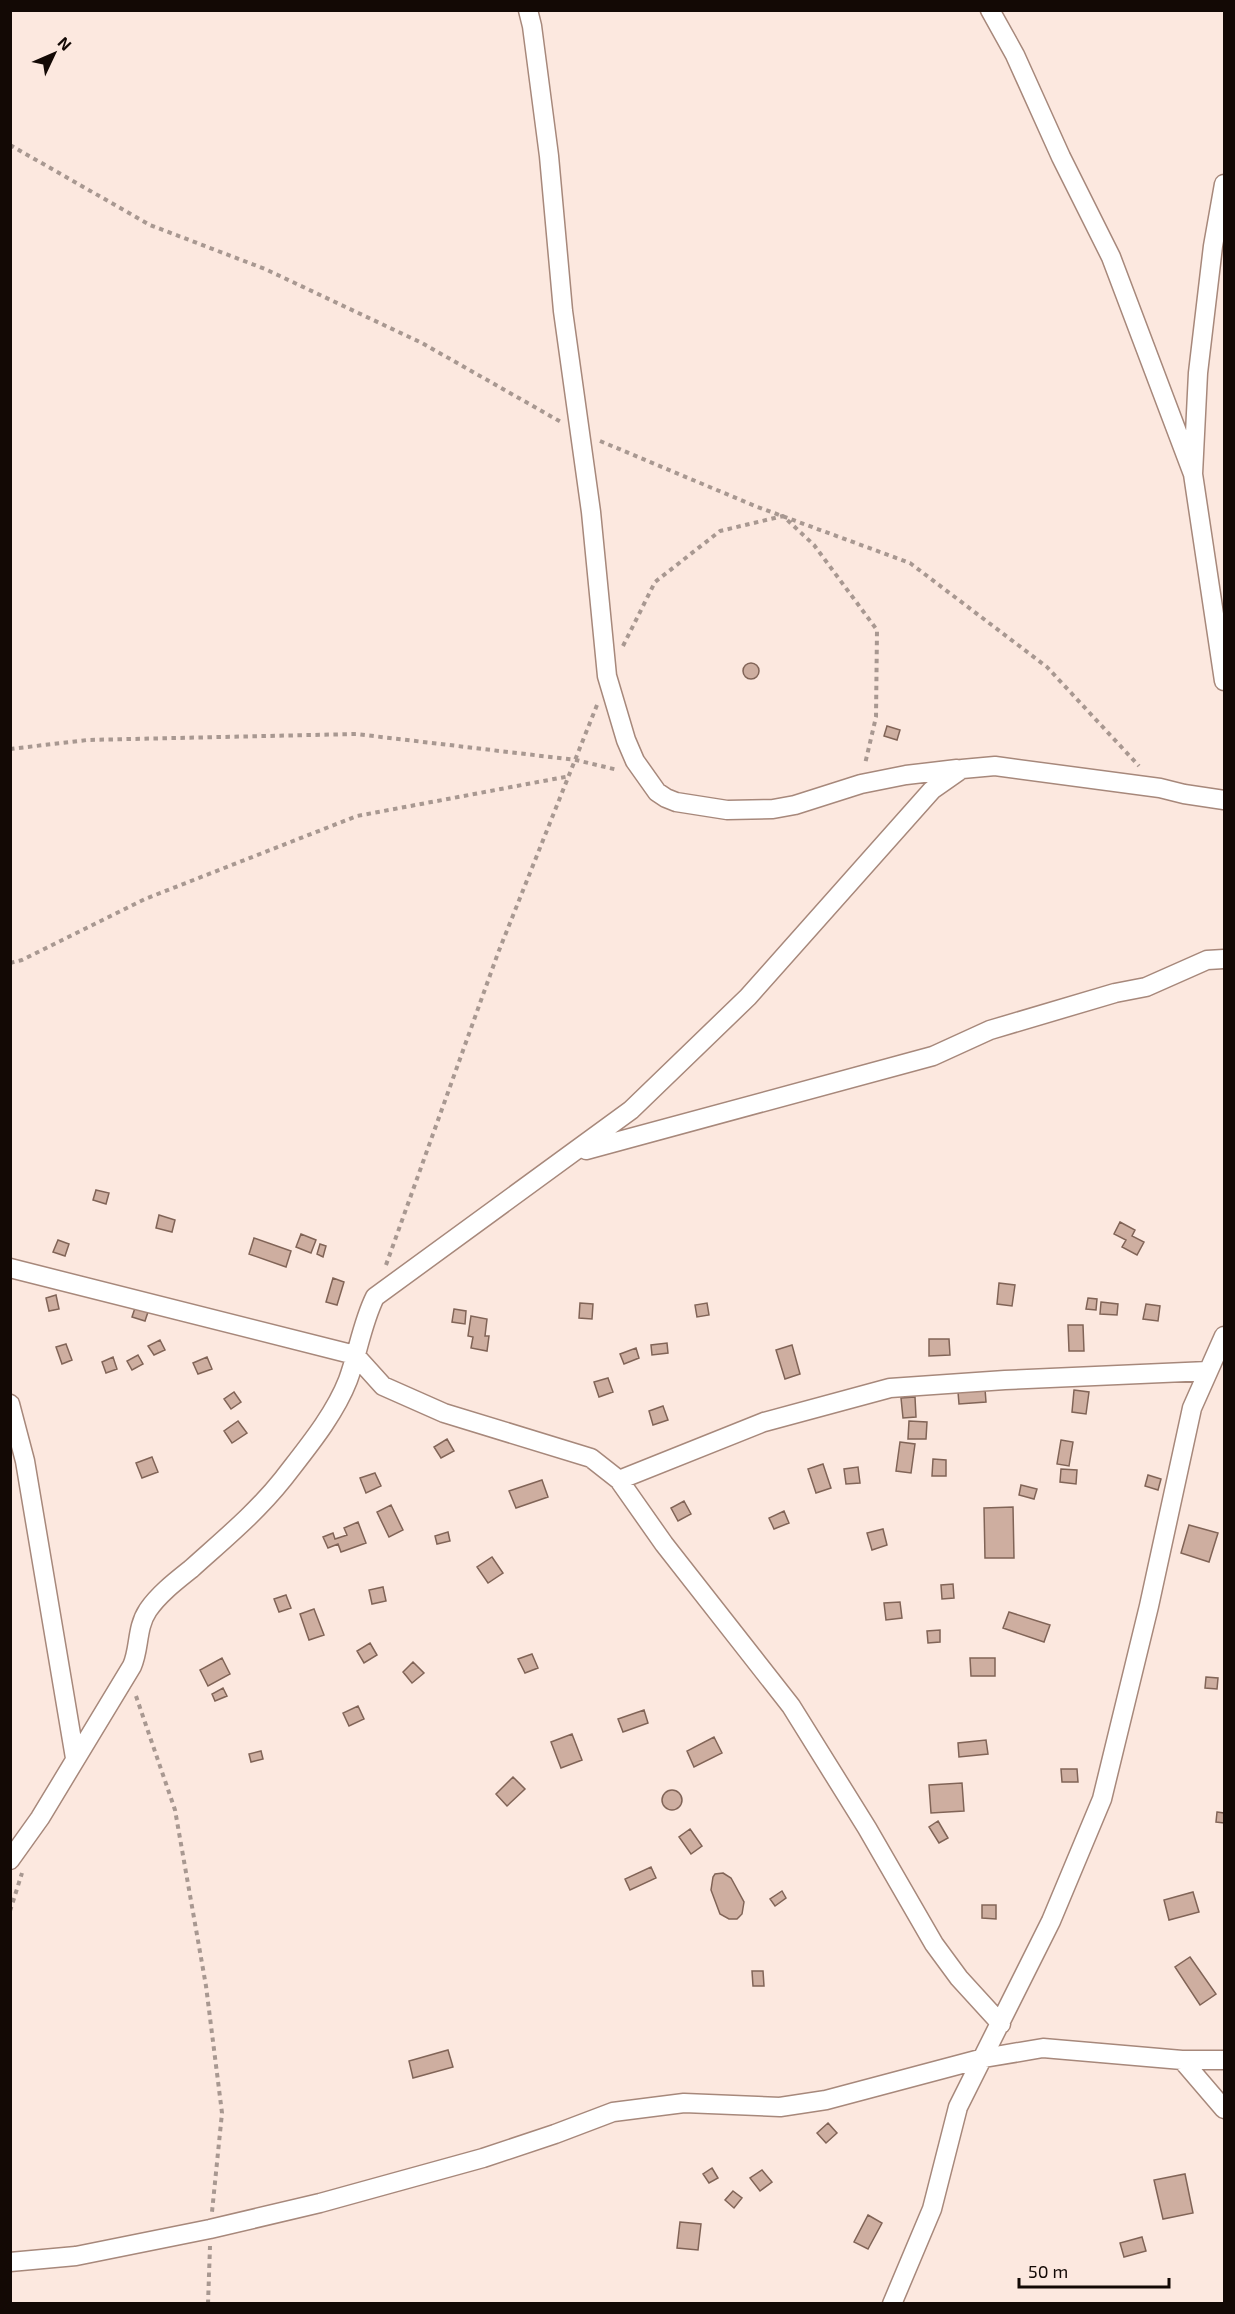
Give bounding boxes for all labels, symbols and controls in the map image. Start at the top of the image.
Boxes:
north arrow [24,24,84,84]
text: N [54,32,76,54]
scale bar [1019,2251,1169,2289]
text: 50 m [1028,2260,1068,2282]

